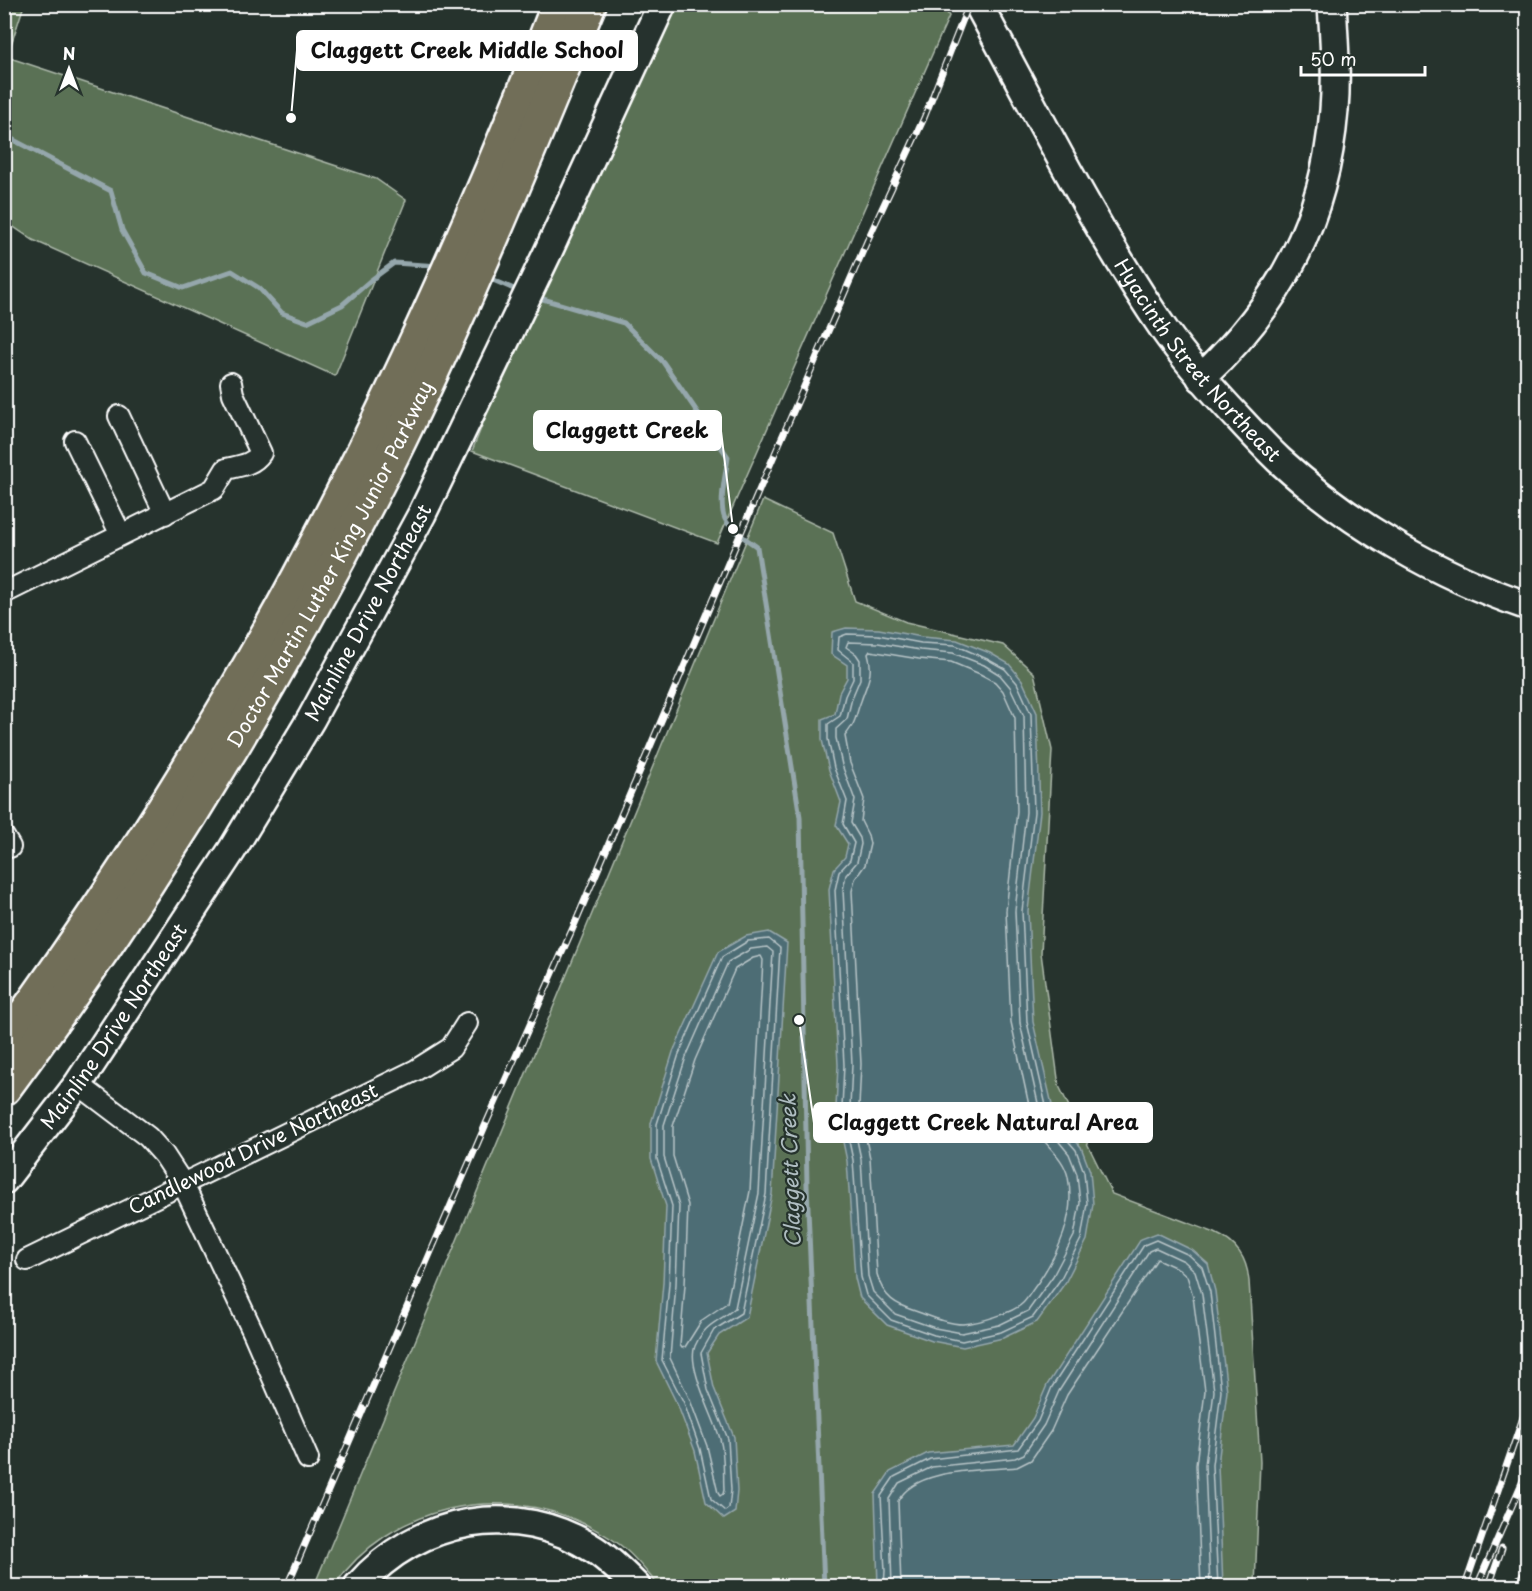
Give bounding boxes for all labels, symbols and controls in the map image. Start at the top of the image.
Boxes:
callout: Claggett Creek Middle School [297,31,637,70]
text: Claggett Creek Middle School [310,33,624,65]
north arrow [39,39,99,99]
scale bar [1301,39,1426,77]
text: N [63,41,75,65]
text: 50 m [1310,45,1357,72]
street label: Hyacinth Street Northeast [1108,252,1288,468]
street label: Doctor Martin Luther King Junior Parkway [219,375,440,753]
callout: Claggett Creek [534,411,721,450]
text: Claggett Creek [545,413,709,445]
street label: Mainline Drive Northeast [297,499,439,726]
street label: Mainline Drive Northeast [32,917,194,1135]
street label: Candlewood Drive Northeast [123,1074,382,1222]
water label: Claggett Creek [770,1093,808,1248]
callout: Claggett Creek Natural Area [814,1103,1152,1142]
text: Claggett Creek Natural Area [827,1105,1139,1137]

